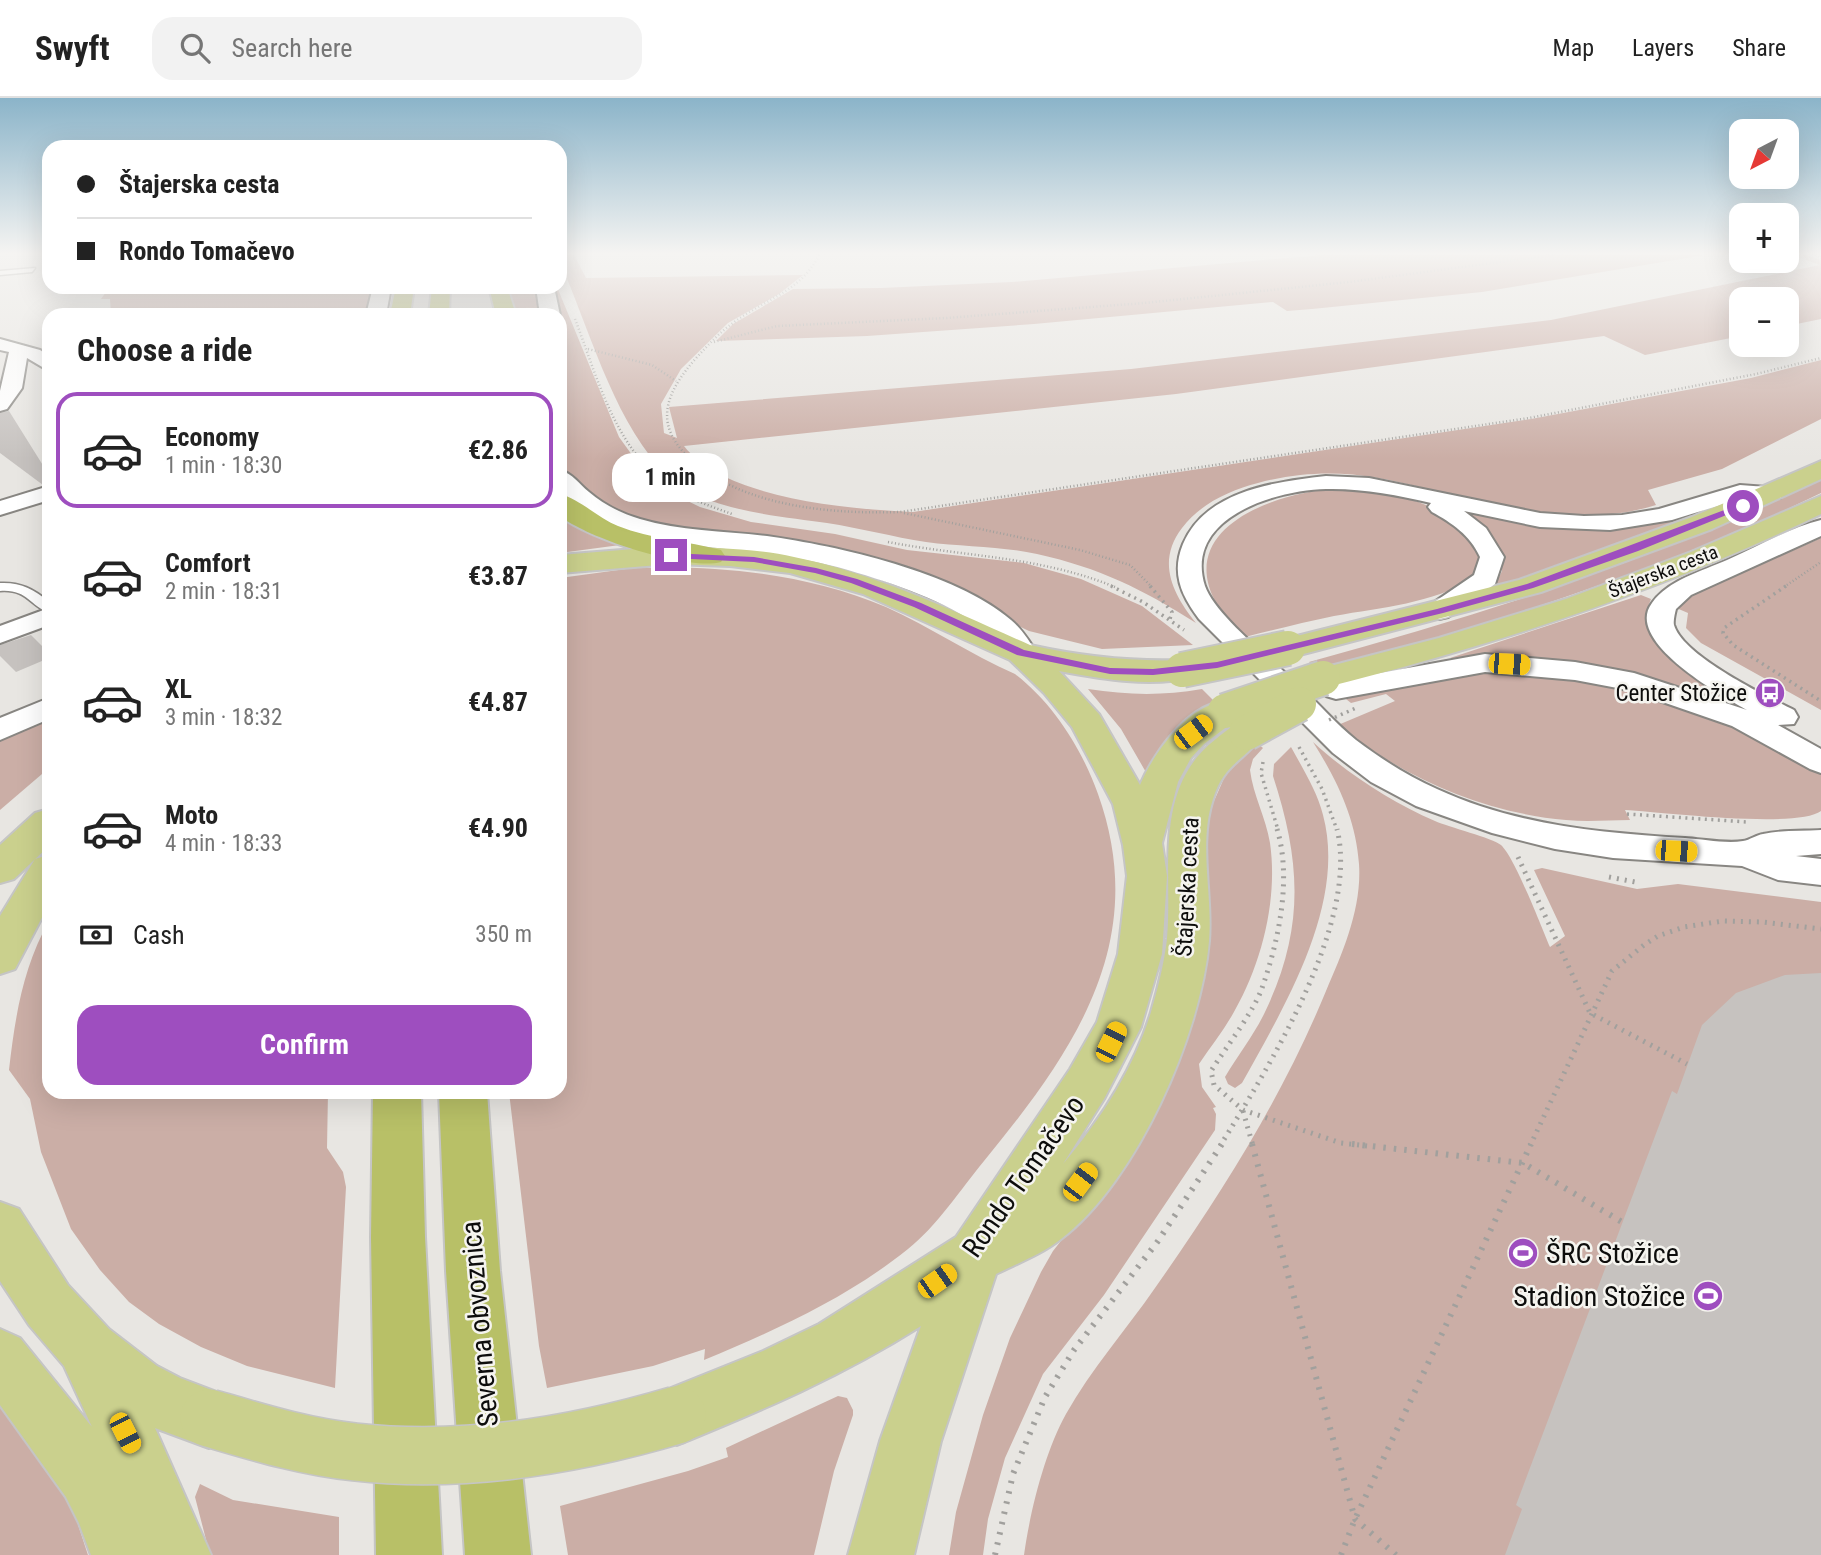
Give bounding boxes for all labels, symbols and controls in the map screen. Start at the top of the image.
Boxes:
search box [152,17,642,80]
text: Swyft [35,29,110,68]
icon: search [176,29,214,67]
text: Search here [232,33,353,63]
text: Map [1553,34,1594,62]
text: Layers [1632,34,1694,62]
text: Share [1732,34,1786,62]
north arrow [1729,119,1799,189]
map controls [1729,119,1799,357]
text: Štajerska cesta [119,169,280,199]
button: + [1729,203,1799,273]
text: Rondo Tomačevo [119,236,295,266]
button: − [1729,287,1799,357]
text: Choose a ride [77,331,252,369]
icon: car [81,419,144,482]
text: Economy [165,422,259,452]
text: €2.86 [468,435,528,465]
text: 1 min · 18:30 [165,452,282,479]
callout: 1 min [613,454,729,503]
text: 1 min [644,464,696,491]
route start [1727,490,1759,522]
route end [655,539,687,571]
street label: Štajerska cesta [1605,540,1721,603]
icon: car [81,545,144,608]
text: Comfort [165,548,251,578]
text: €3.87 [468,561,528,591]
text: 2 min · 18:31 [165,578,282,605]
car [1488,652,1531,676]
icon: car [81,671,144,734]
text: XL [165,674,192,704]
bus stop icon: Center Stožice [1753,676,1787,710]
place label: Center Stožice [1616,680,1747,707]
text: €4.87 [468,687,528,717]
text: 3 min · 18:32 [165,704,282,731]
car [1170,711,1217,753]
icon: car [81,797,144,860]
text: Moto [165,800,218,830]
text: €4.90 [468,813,528,843]
street label: Štajerska cesta [1169,817,1205,957]
text: 4 min · 18:33 [165,830,282,857]
car [1655,839,1698,863]
icon: cash [77,916,115,954]
text: Cash [133,920,185,950]
text: 350 m [475,921,532,948]
button: Confirm [77,1005,532,1085]
car [1093,1019,1130,1065]
street label: Rondo Tomačevo [955,1089,1091,1263]
car [1059,1159,1102,1205]
street label: Severna obvoznica [454,1220,505,1428]
sports icon: ŠRC Stožice [1506,1236,1540,1270]
place label: ŠRC Stožice [1546,1237,1679,1270]
car [914,1260,961,1302]
sports icon: Stadion Stožice [1691,1279,1725,1313]
place label: Stadion Stožice [1513,1280,1685,1313]
car [107,1410,144,1456]

